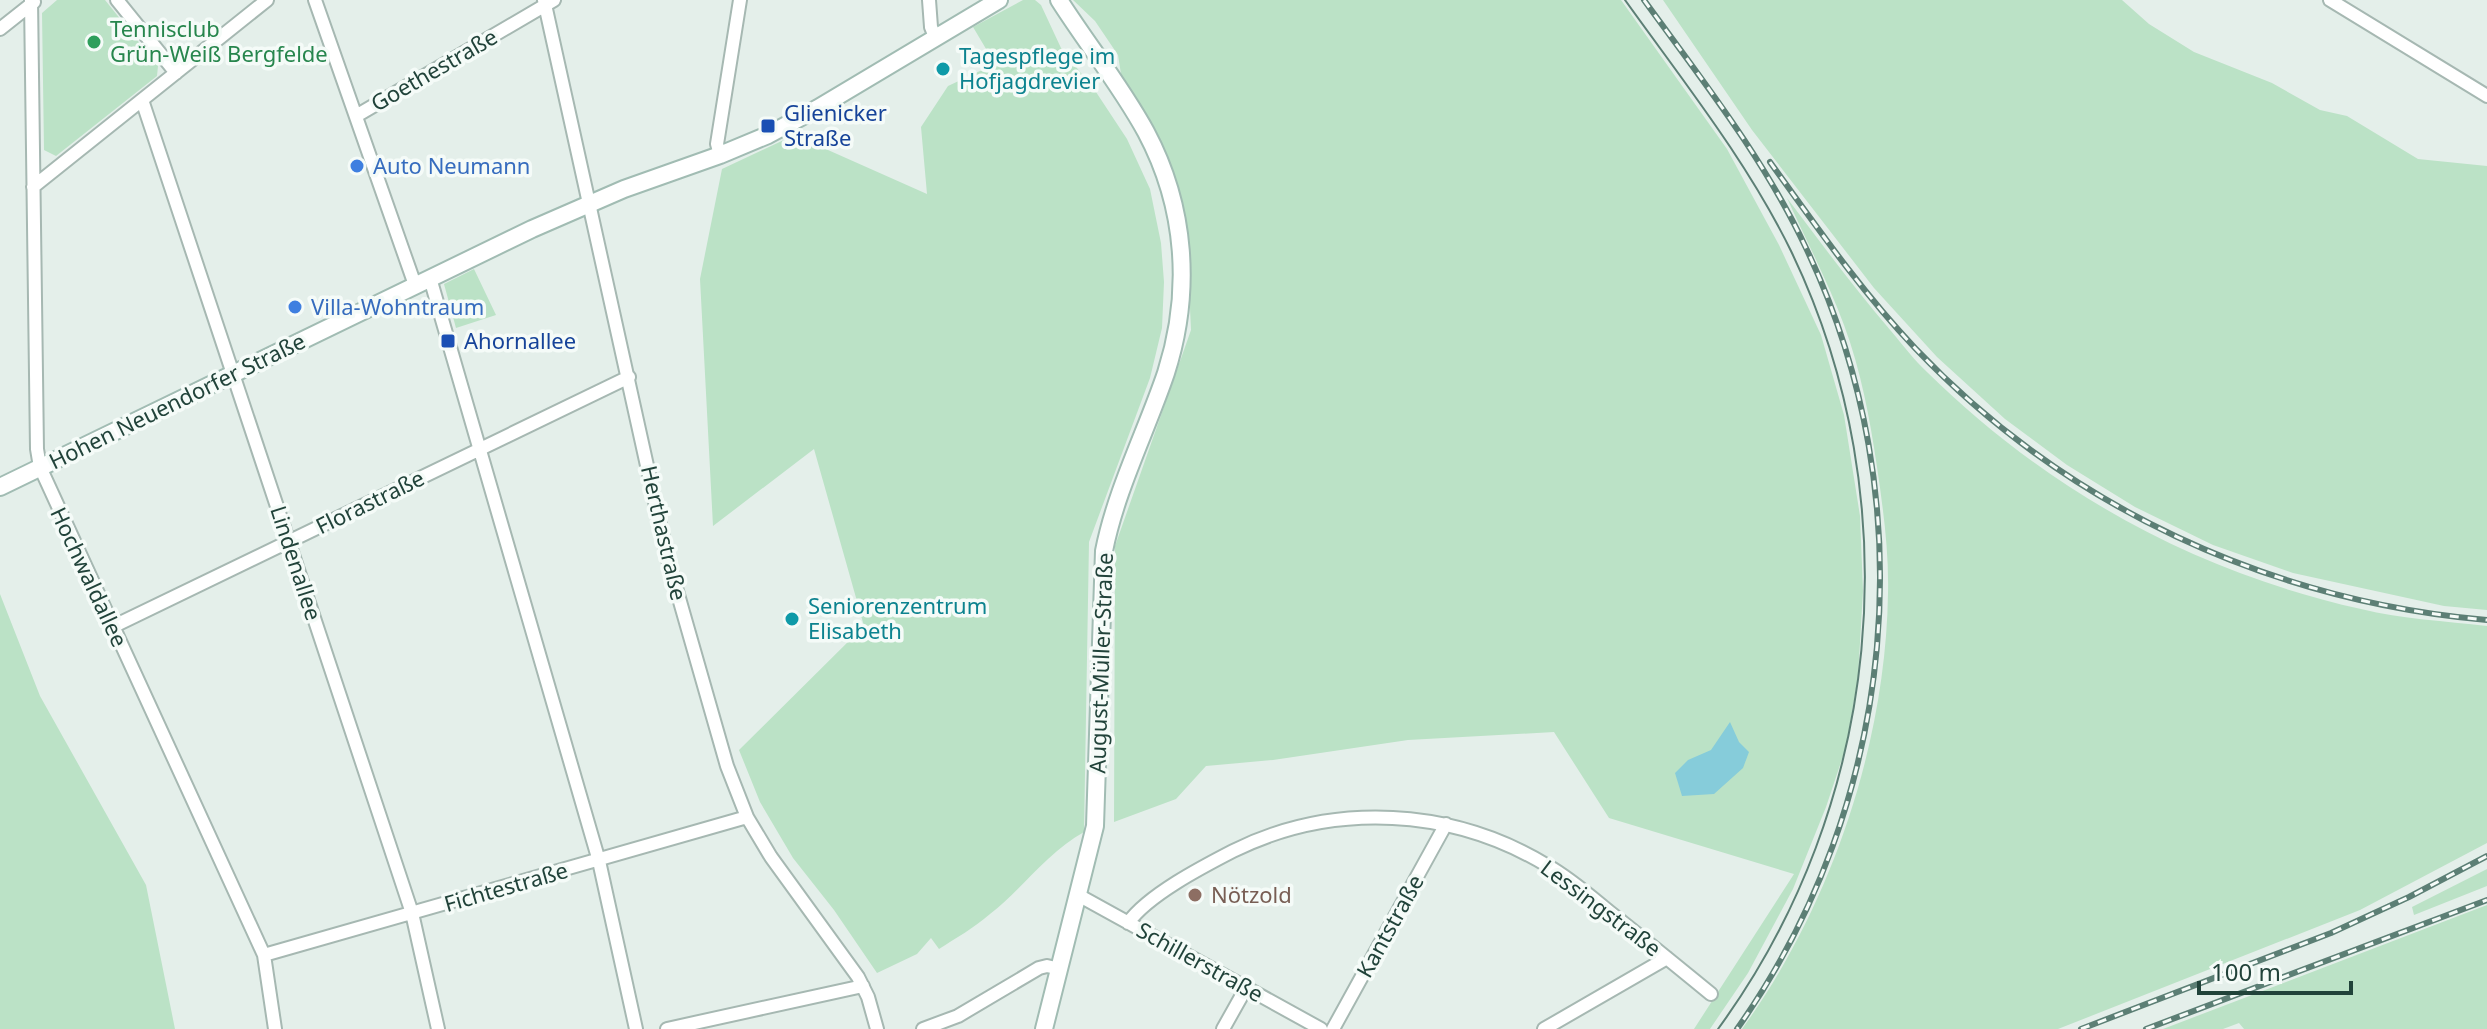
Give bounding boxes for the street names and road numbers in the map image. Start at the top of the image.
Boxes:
street label: Goethestraße [365,21,502,117]
street label: Hohen Neuendorfer Straße [43,325,310,475]
street label: Florastraße [310,462,429,540]
street label: Herthastraße [635,462,695,603]
street label: Hochwaldallee [44,502,135,651]
street label: Lindenallee [264,502,330,624]
street label: August-Müller-Straße [1081,552,1119,774]
street label: Lessingstraße [1535,852,1668,962]
street label: Fichtestraße [440,854,571,918]
street label: Kantstraße [1349,869,1430,982]
street label: Schillerstraße [1132,914,1269,1008]

